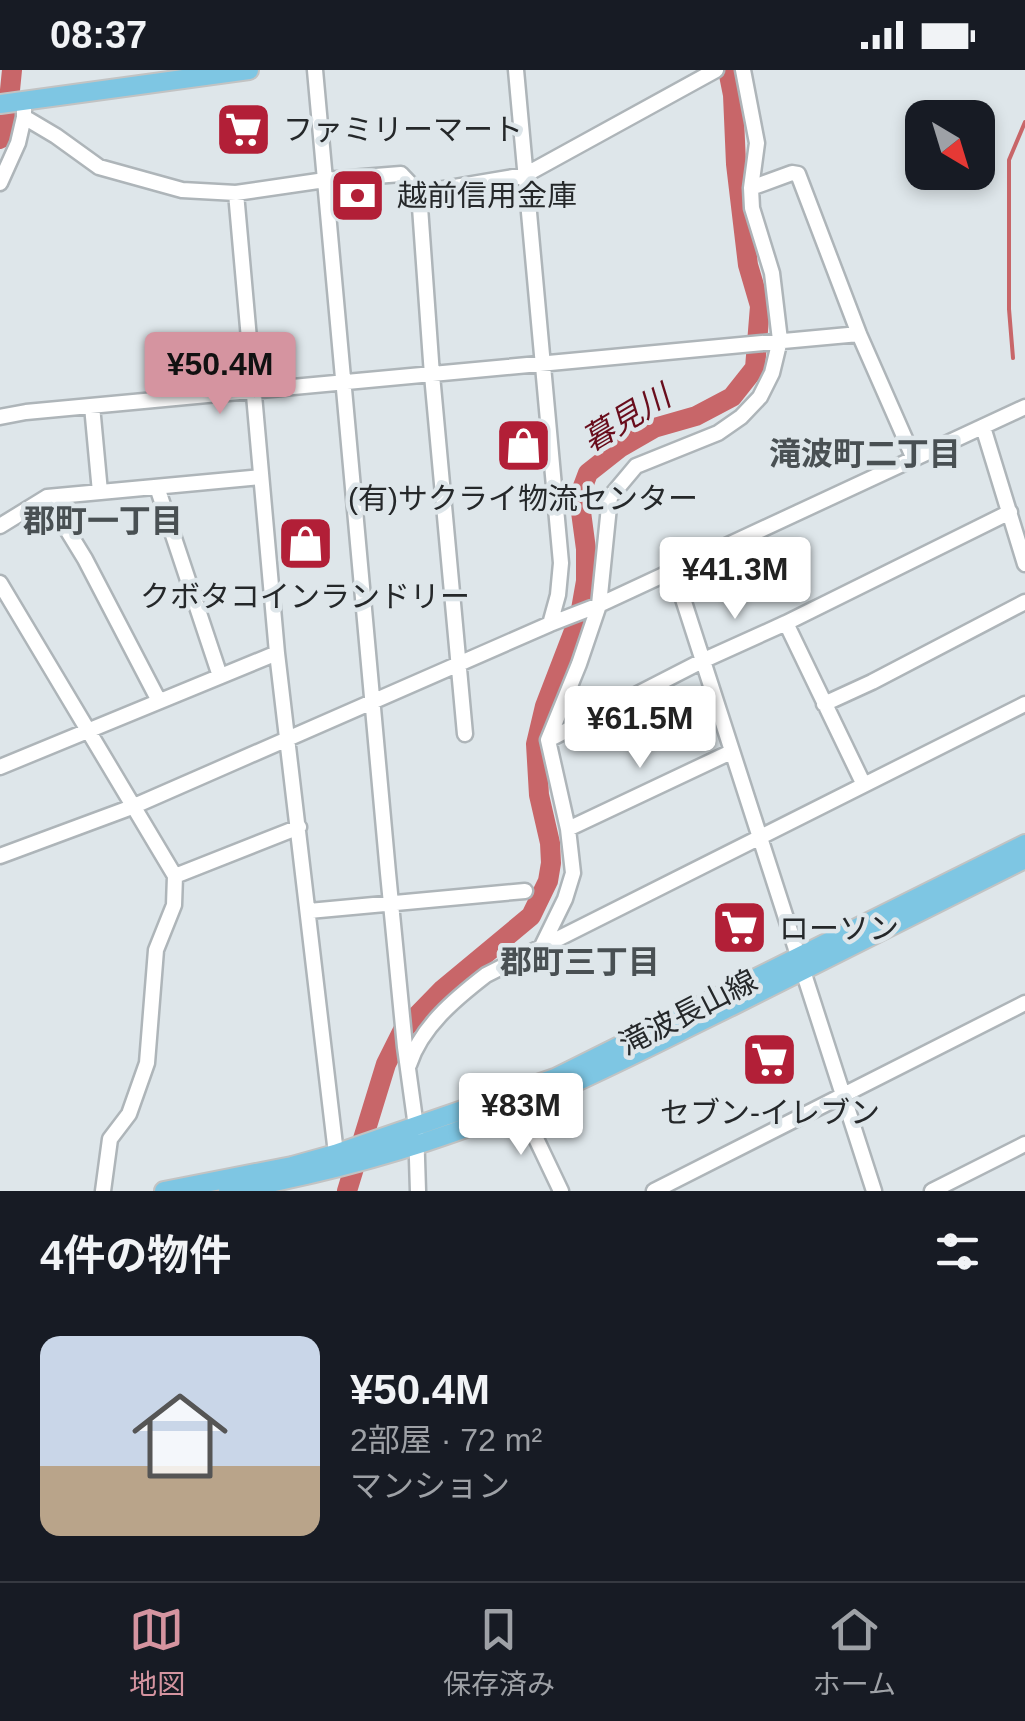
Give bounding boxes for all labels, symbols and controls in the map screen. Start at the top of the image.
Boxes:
text: 08:37 [50,14,147,56]
supermarket icon: ファミリーマート [214,99,274,159]
north arrow [905,100,995,190]
map controls [905,100,995,190]
place label: ファミリーマート [283,113,523,146]
bank icon: 越前信用金庫 [328,165,388,225]
place label: 越前信用金庫 [397,179,577,212]
pin: ¥50.4M [139,332,301,417]
text: ¥50.4M [167,346,273,382]
water label: 暮見川 [576,376,679,458]
shop icon: (有)サクライ物流センター [493,415,553,475]
district label: 滝波町二丁目 [769,436,961,472]
place label: (有)サクライ物流センター [348,482,698,515]
district label: 郡町一丁目 [23,503,183,539]
shop icon: クボタコインランドリー [275,513,335,573]
pin: ¥41.3M [654,537,816,622]
text: ¥41.3M [682,551,788,587]
place label: クボタコインランドリー [140,580,470,613]
pin: ¥61.5M [559,686,721,771]
text: ¥61.5M [587,700,693,736]
supermarket icon: ローソン [710,898,770,958]
place label: ローソン [779,912,899,945]
district label: 郡町三丁目 [500,944,660,980]
street label: 滝波長山線 [614,963,762,1061]
supermarket icon: セブン-イレブン [740,1029,800,1089]
pin: ¥83M [462,1073,580,1158]
text: ¥83M [481,1087,561,1123]
place label: セブン-イレブン [660,1096,880,1129]
icon: filters [930,1224,985,1279]
text: 4件の物件 [40,1232,231,1279]
text: ¥50.4M [350,1366,490,1413]
icon: home [120,1376,240,1496]
text: 2部屋 · 72 m² [350,1422,542,1458]
text: マンション [350,1468,510,1504]
tab: 地図 [129,1602,185,1702]
tab: 保存済み [443,1602,555,1702]
tab: ホーム [813,1602,896,1702]

